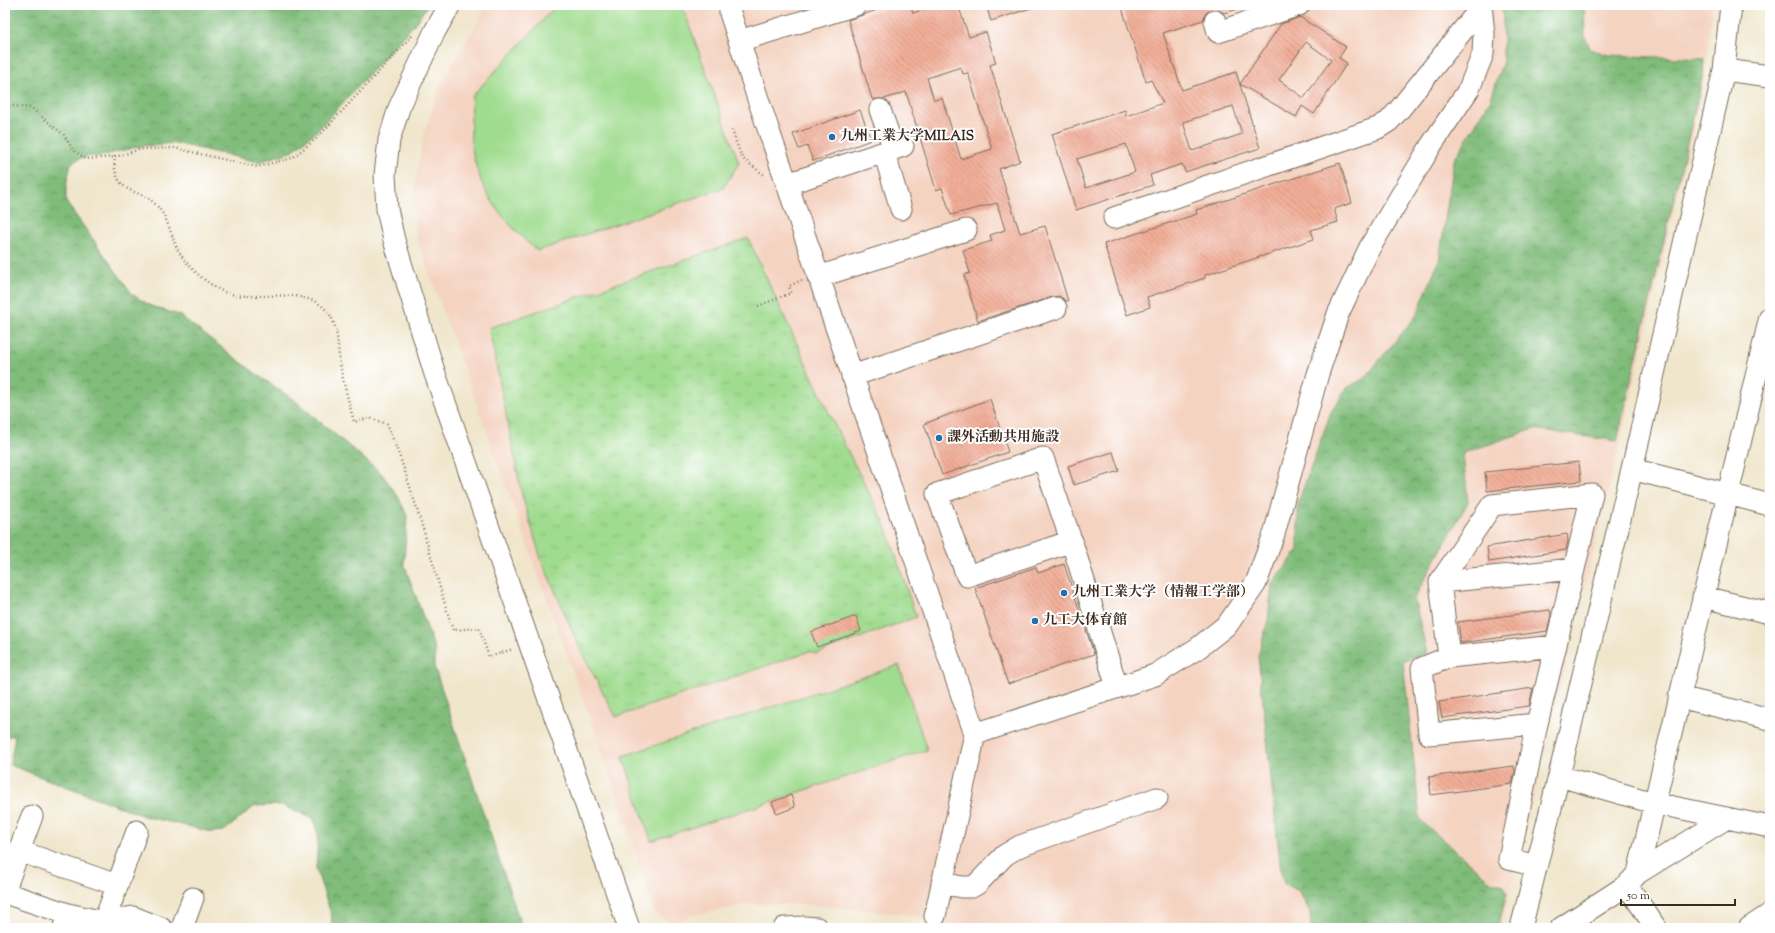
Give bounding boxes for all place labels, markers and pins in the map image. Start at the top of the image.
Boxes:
place label: 九州工業大学MILAIS [840,127,974,147]
marker: 九州工業大学MILAIS [827,132,837,142]
place label: 課外活動共用施設 [947,428,1059,448]
marker: 課外活動共用施設 [934,433,944,443]
place label: 九州工業大学（情報工学部） [1072,583,1254,603]
marker: 九州工業大学（情報工学部） [1059,588,1069,598]
place label: 九工大体育館 [1043,611,1127,631]
marker: 九工大体育館 [1030,616,1040,626]

